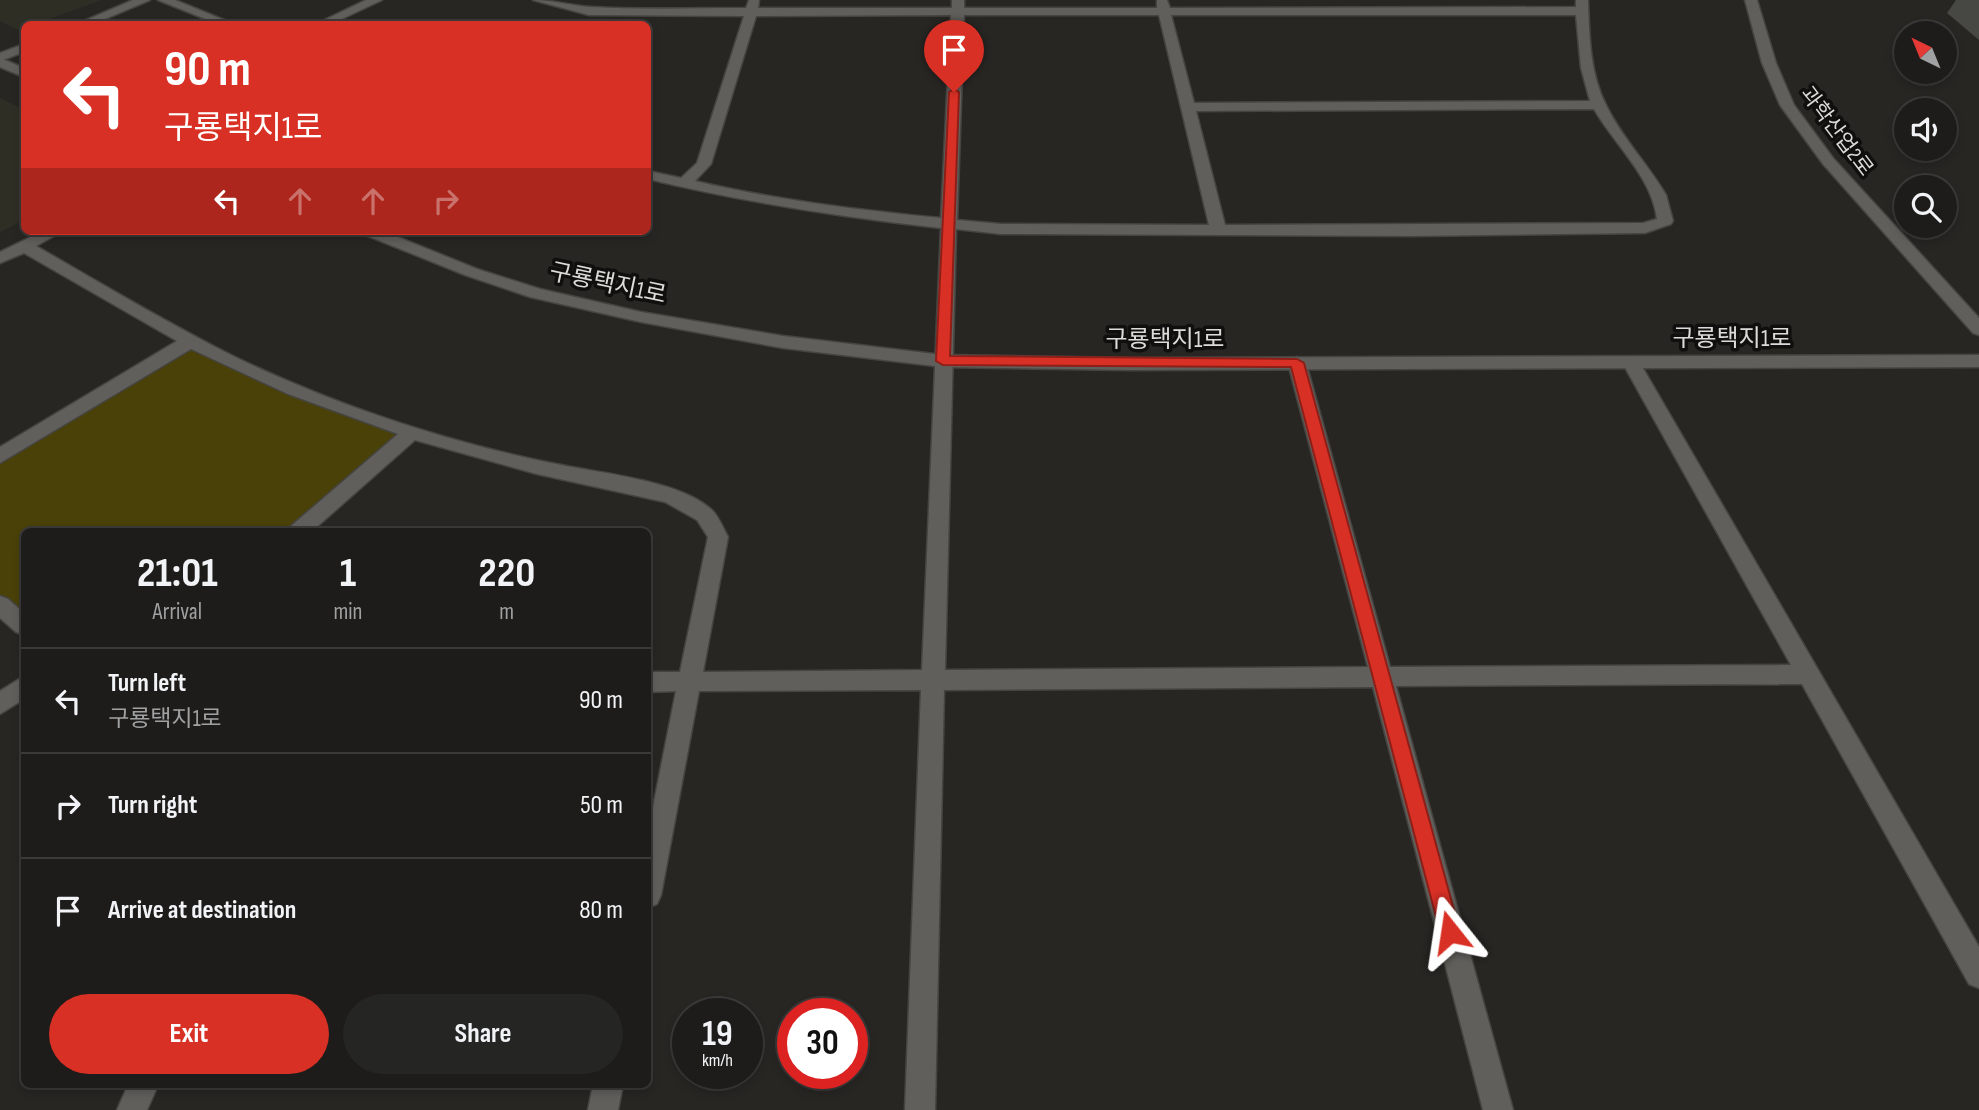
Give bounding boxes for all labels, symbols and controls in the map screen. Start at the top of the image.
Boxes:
pin [924,20,984,92]
north arrow [1894,21,1956,84]
map controls [1894,21,1957,238]
icon: arrive [935,31,973,69]
text: 90 m [164,41,251,100]
icon: left [49,49,140,140]
street label: 과학산업2로 [1795,82,1878,181]
button: sound [1894,98,1957,161]
text: 구룡택지1로 [164,109,322,148]
button: search [1894,175,1957,238]
icon: left [208,182,246,220]
icon: ahead [281,182,319,220]
icon: ahead [354,182,392,220]
icon: right [427,182,465,220]
street label: 구룡택지1로 [547,257,669,310]
street label: 구룡택지1로 [1673,324,1791,353]
street label: 구룡택지1로 [1106,325,1224,354]
text: 21:01 [137,548,218,599]
text: 1 [340,548,356,599]
text: 220 [478,548,535,599]
text: Arrival [153,598,202,626]
text: min [334,598,362,626]
text: m [499,598,514,626]
text: Turn left [108,668,186,699]
icon: left [49,682,87,720]
text: 90 m [579,685,623,716]
text: 구룡택지1로 [108,705,222,733]
icon: right [49,787,87,825]
text: Turn right [108,790,197,821]
text: 50 m [580,790,623,821]
icon: arrive [49,892,87,930]
text: Arrive at destination [108,895,296,926]
text: 80 m [579,895,623,926]
position arrow [1413,895,1487,969]
button: Exit [49,994,329,1074]
button: Share [343,994,623,1074]
speed limit sign: 30 [777,998,868,1089]
text: 19 [702,1013,733,1056]
text: km/h [702,1050,733,1071]

